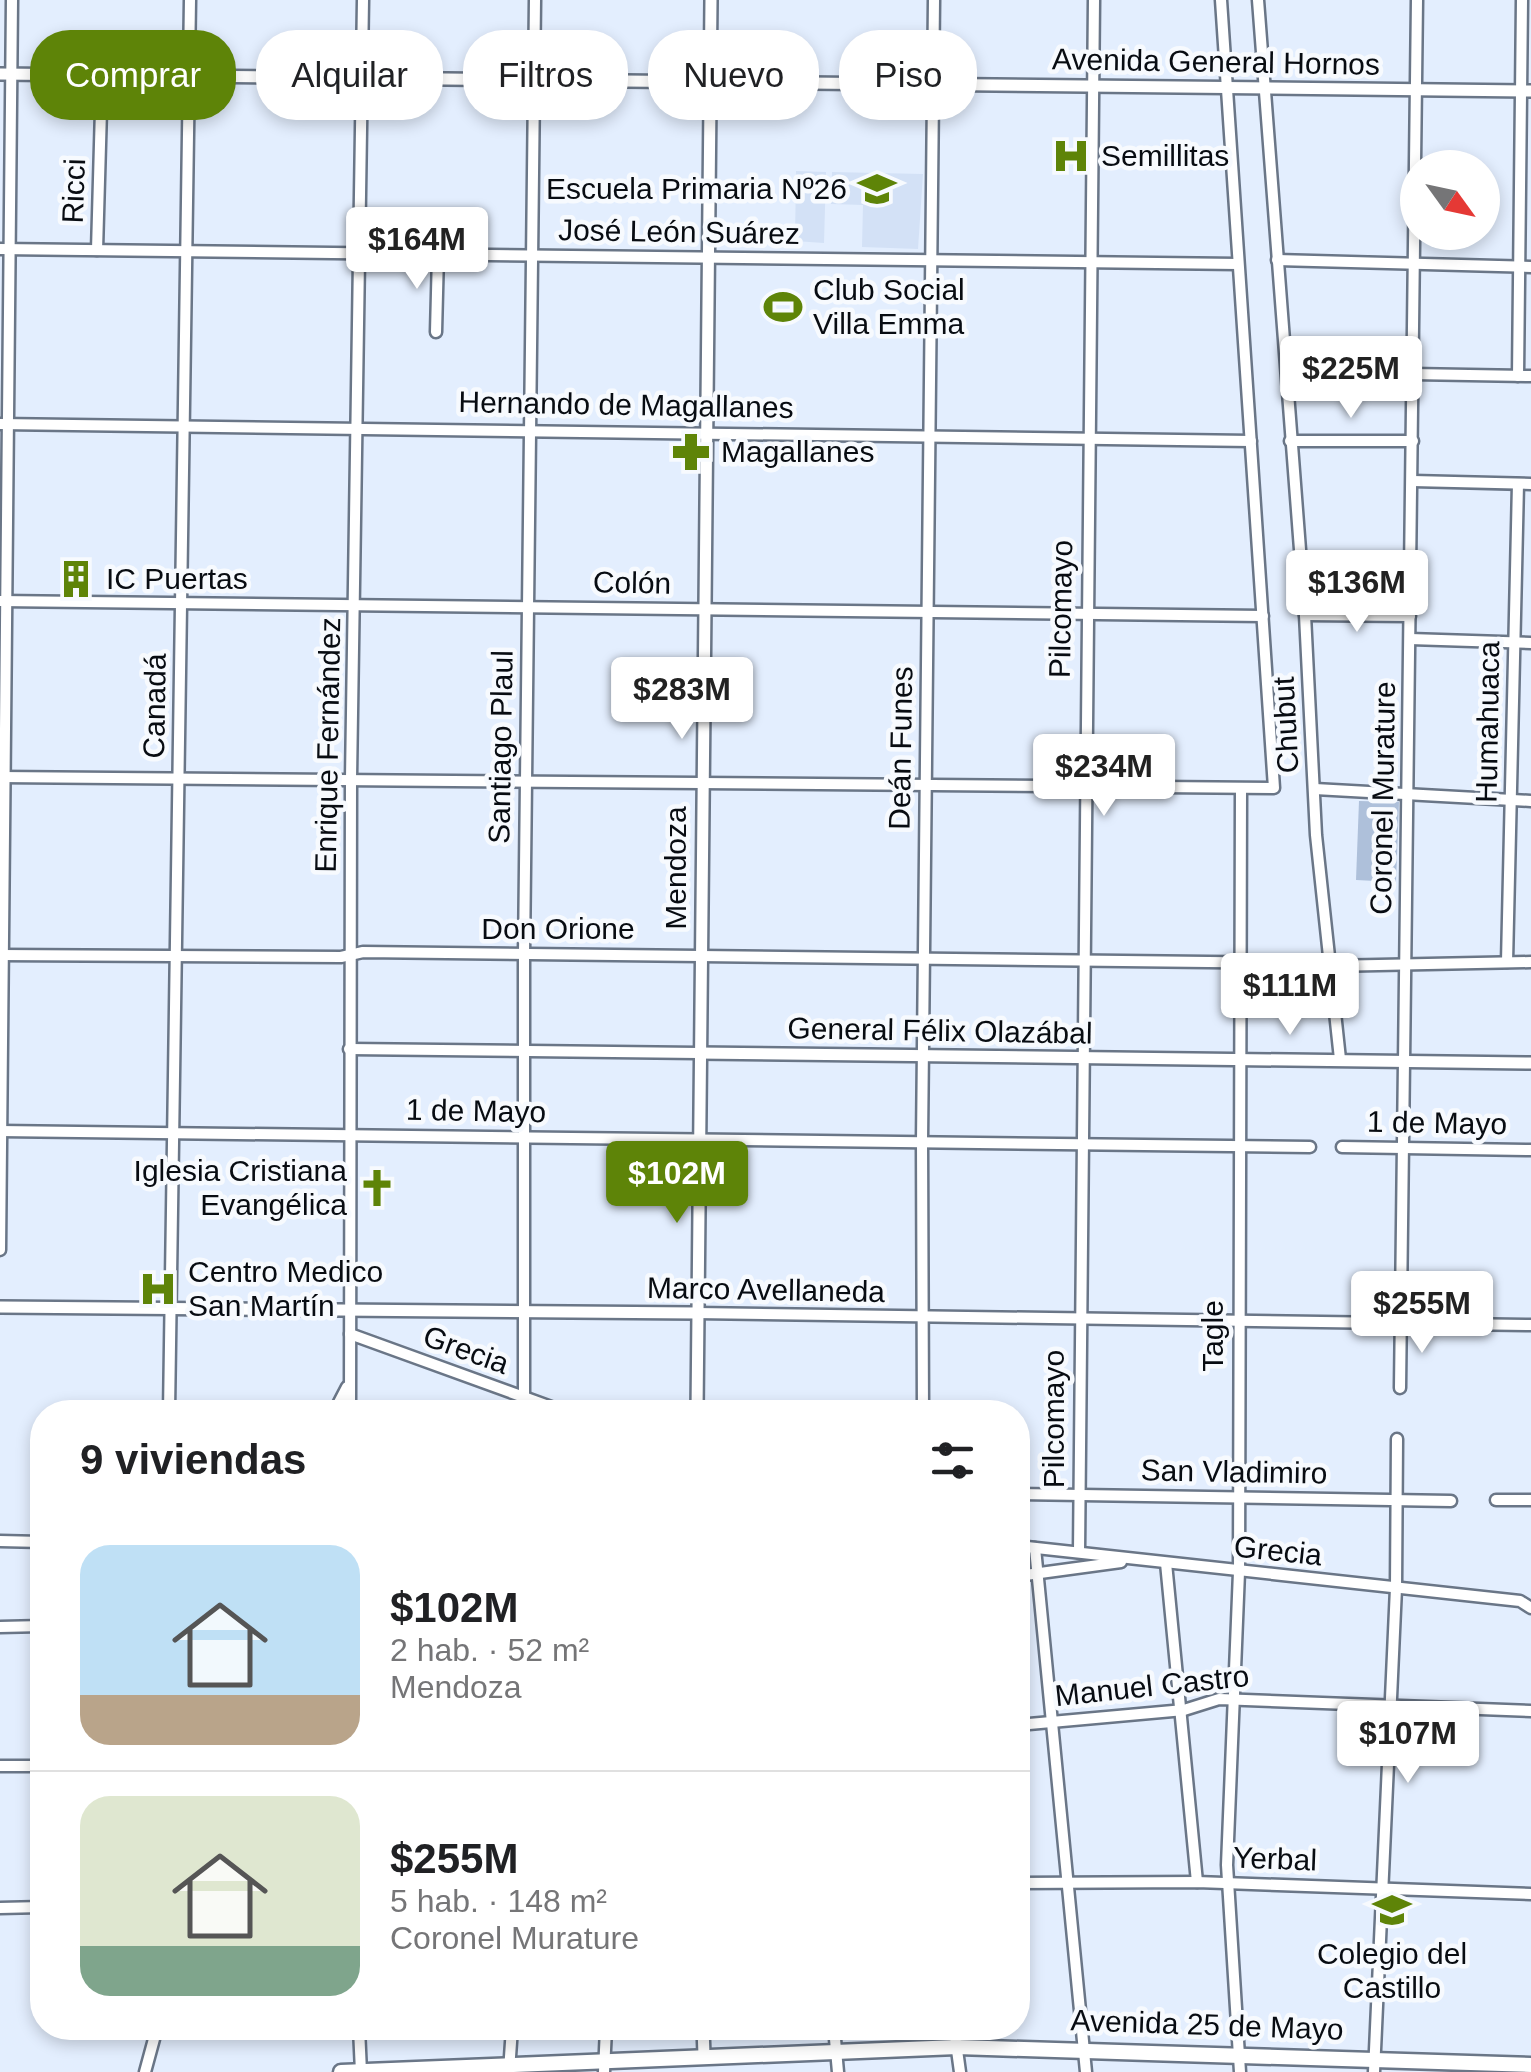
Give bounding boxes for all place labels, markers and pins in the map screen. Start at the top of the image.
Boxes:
hospital icon: Semillitas [1050,135,1092,177]
place label: Semillitas [1101,139,1229,172]
school or university icon: Escuela Primaria Nº26 [856,168,898,210]
place label: Escuela Primaria Nº26 [546,172,847,205]
pin: $164M [347,207,487,292]
place label: Club Social Villa Emma [813,273,965,340]
sports icon: Club Social Villa Emma [762,286,804,328]
pin: $225M [1281,336,1421,421]
pharmacy icon: Magallanes [670,431,712,473]
place label: Magallanes [721,435,874,468]
pin: $136M [1287,550,1427,635]
building icon: IC Puertas [55,558,97,600]
place label: IC Puertas [106,562,248,595]
pin: $283M [612,657,752,742]
pin: $234M [1034,734,1174,819]
pin: $111M [1220,953,1360,1038]
pin: $102M [607,1141,747,1226]
place label: Iglesia Cristiana Evangélica [134,1154,347,1221]
church icon: Iglesia Cristiana Evangélica [356,1167,398,1209]
place label: Centro Medico San Martín [188,1255,383,1322]
hospital icon: Centro Medico San Martín [137,1268,179,1310]
pin: $255M [1352,1271,1492,1356]
pin: $107M [1338,1701,1478,1786]
school or university icon: Colegio del Castillo [1371,1889,1413,1931]
place label: Colegio del Castillo [1317,1937,1467,2004]

